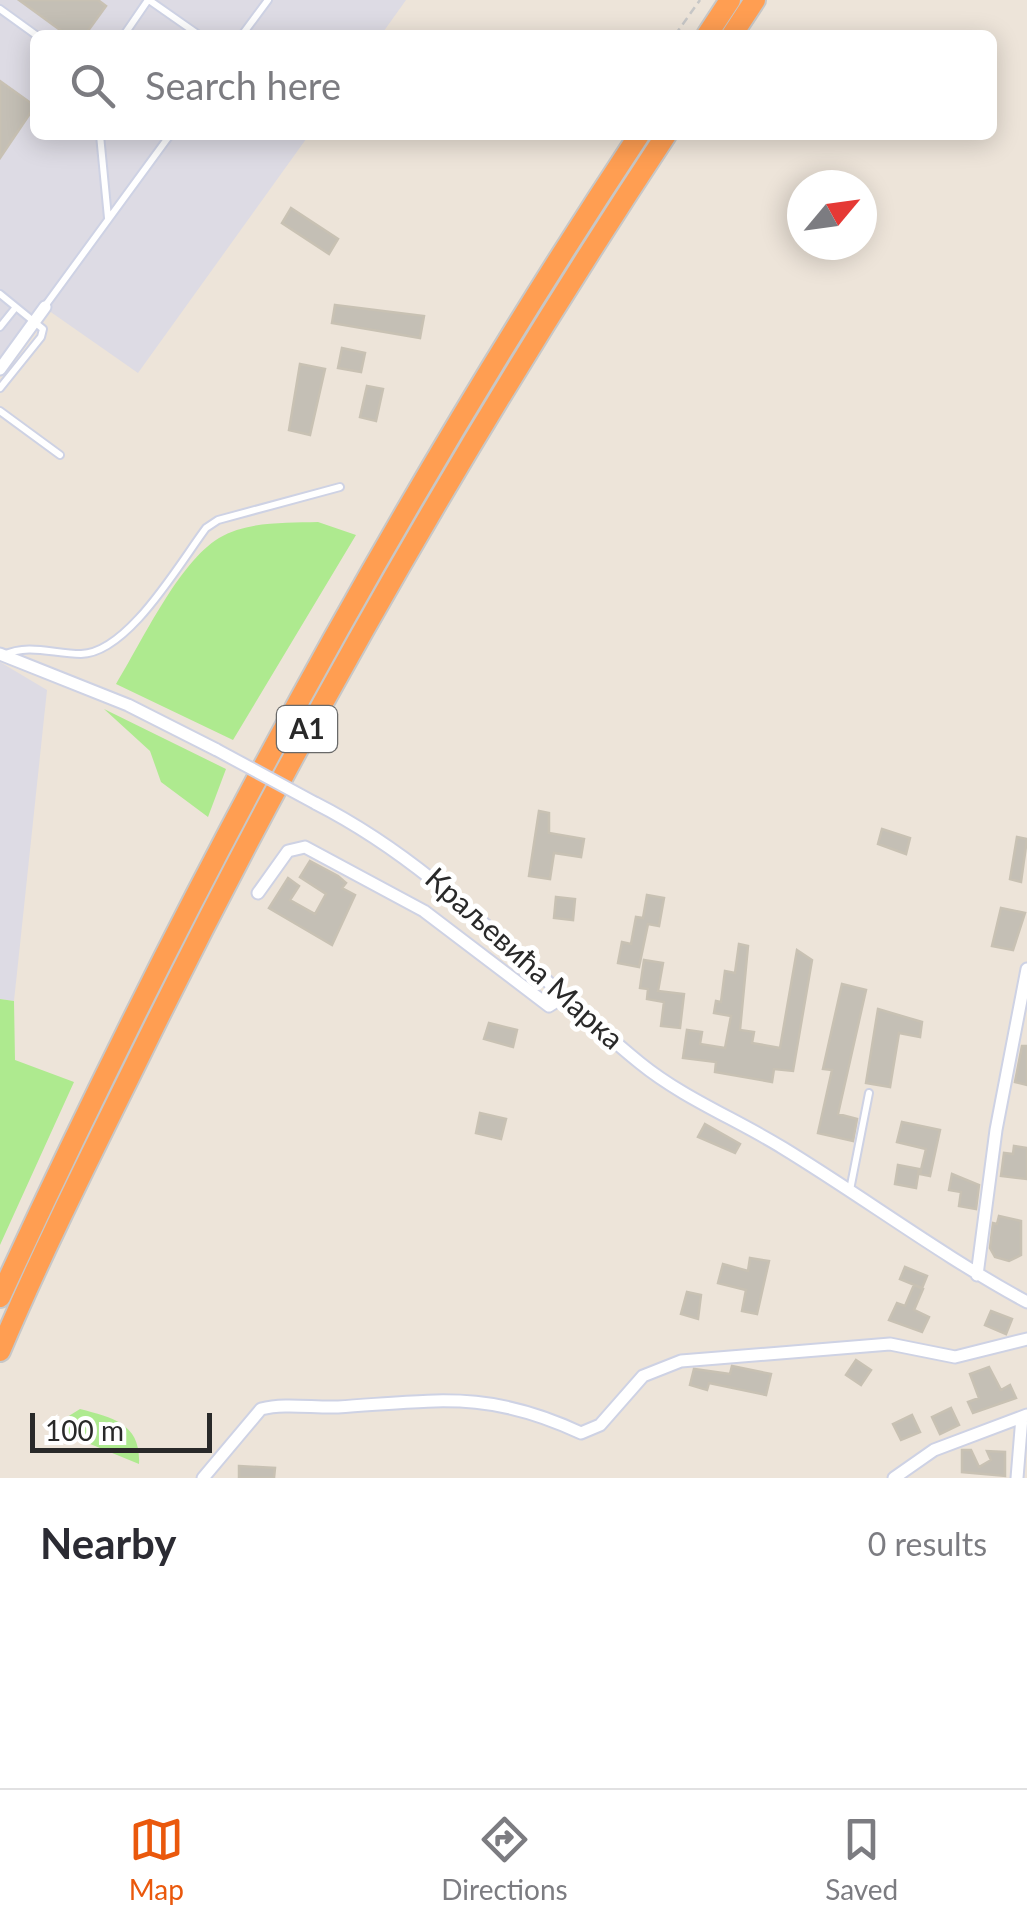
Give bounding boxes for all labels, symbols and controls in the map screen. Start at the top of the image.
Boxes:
search box [30,30,997,140]
icon: search [65,58,120,113]
text: Search here [145,62,341,108]
north arrow [787,170,877,260]
road number: A1 [277,706,337,752]
street label: Краљевића Марка [419,859,632,1056]
scale bar [30,1408,212,1452]
text: 100 m [45,1413,124,1447]
text: Nearby [40,1518,177,1568]
text: 0 results [868,1524,987,1563]
tab: Map [129,1812,184,1906]
tab: Directions [441,1812,568,1906]
tab: Saved [825,1812,898,1906]

